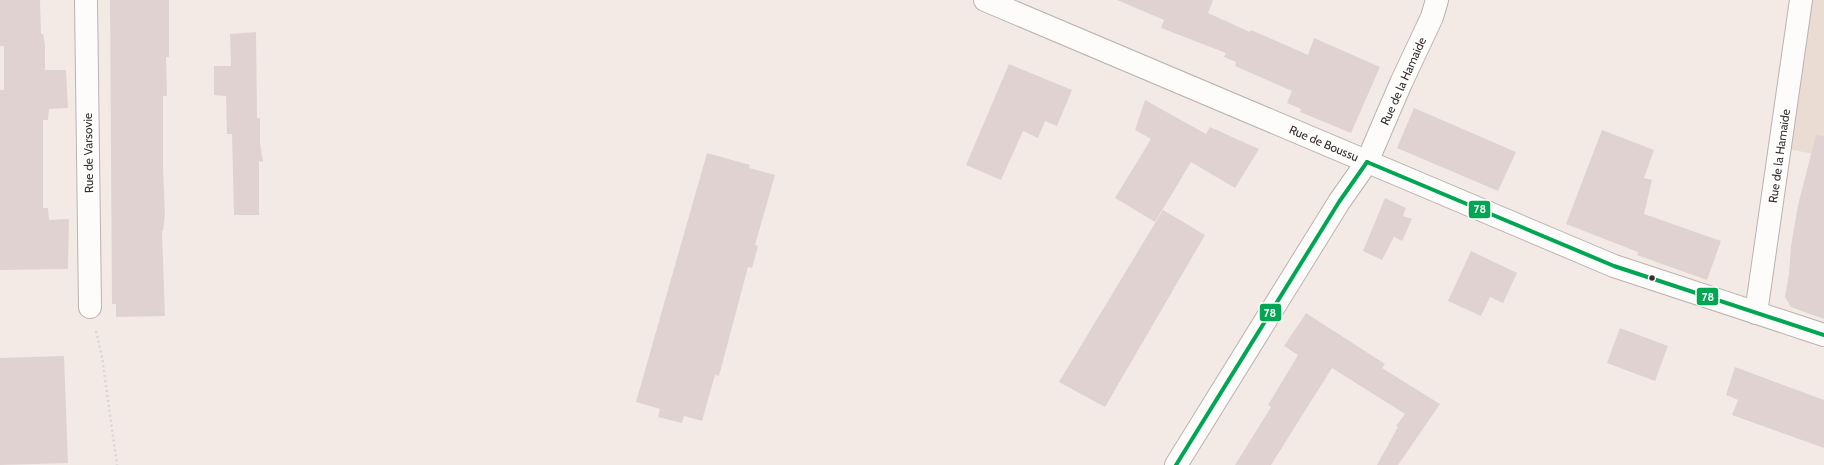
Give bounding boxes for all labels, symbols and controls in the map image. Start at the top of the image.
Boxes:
street label: Rue de la Hamaide [1377,35,1429,127]
street label: Rue de la Hamaide [1765,108,1793,204]
street label: Rue de Varsovie [80,113,96,193]
street label: Rue de Boussu [1287,122,1361,164]
line badge: 78 [1468,200,1491,219]
text: 78 [1474,202,1486,216]
unlabelled marker [1647,273,1657,283]
line badge: 78 [1696,287,1719,306]
text: 78 [1702,290,1714,304]
line badge: 78 [1259,303,1282,322]
text: 78 [1264,306,1276,320]

